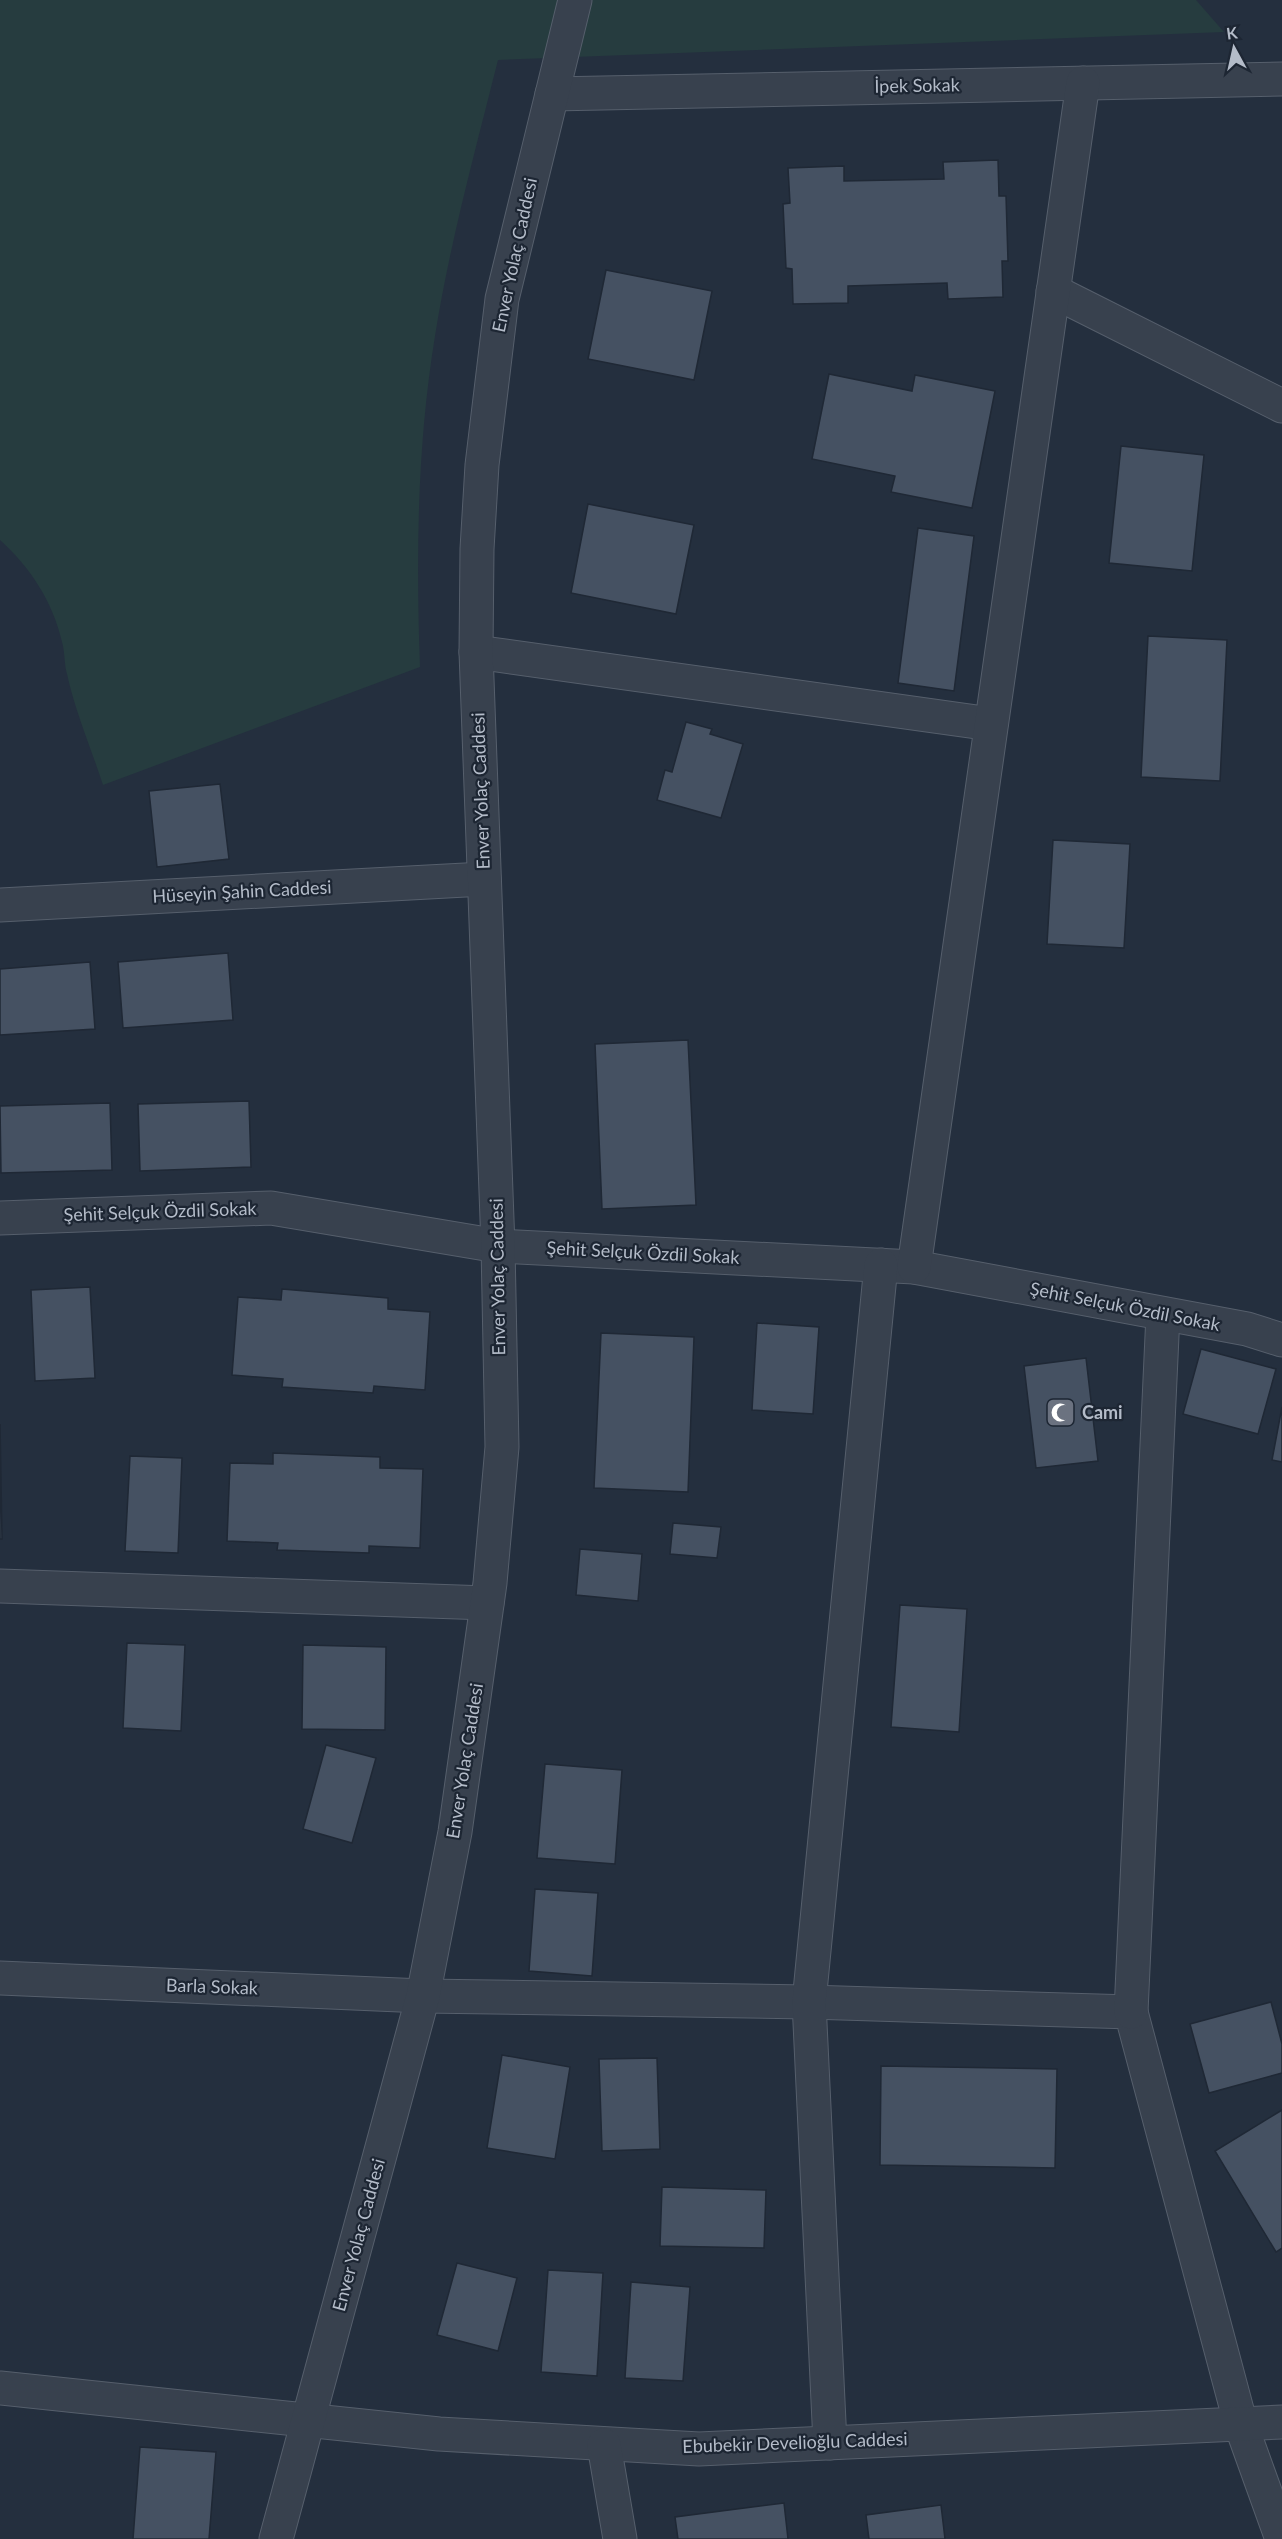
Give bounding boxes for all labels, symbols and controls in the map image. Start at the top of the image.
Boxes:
north arrow [1204,18,1264,78]
text: K [1225,22,1240,43]
street label: İpek Sokak [874,73,961,97]
street label: Enver Yolaç Caddesi [487,176,541,334]
street label: Enver Yolaç Caddesi [466,712,494,870]
street label: Hüseyin Şahin Caddesi [152,875,332,907]
street label: Şehit Selçuk Özdil Sokak [63,1197,258,1225]
street label: Enver Yolaç Caddesi [485,1198,509,1356]
street label: Şehit Selçuk Özdil Sokak [546,1236,741,1268]
street label: Şehit Selçuk Özdil Sokak [1028,1277,1223,1335]
mosque icon: Cami [1045,1397,1077,1429]
place label: Cami [1082,1401,1123,1423]
street label: Enver Yolaç Caddesi [441,1681,487,1840]
street label: Barla Sokak [166,1973,259,1999]
street label: Enver Yolaç Caddesi [327,2156,389,2314]
street label: Ebubekir Develioğlu Caddesi [682,2427,908,2457]

